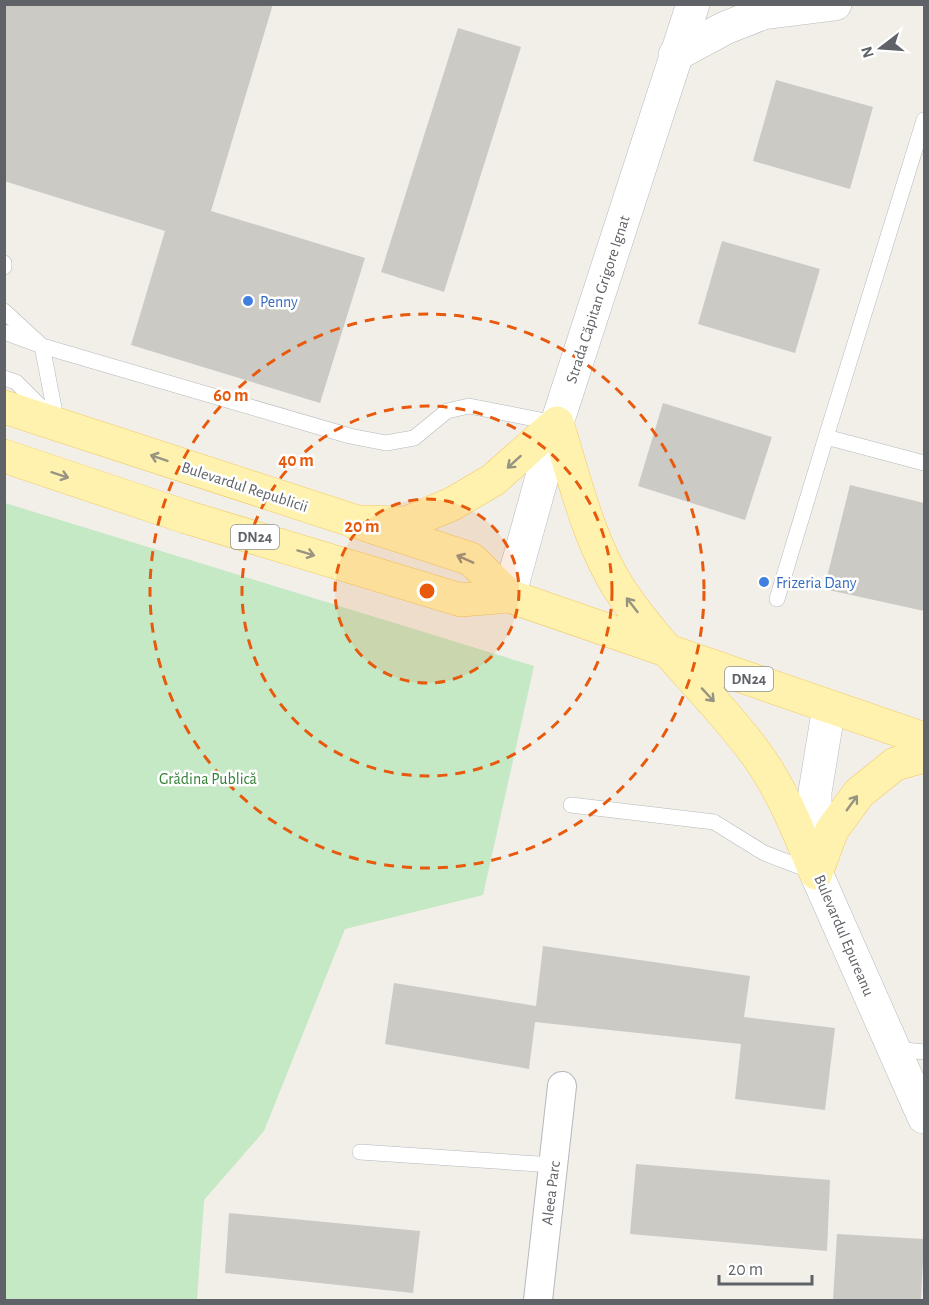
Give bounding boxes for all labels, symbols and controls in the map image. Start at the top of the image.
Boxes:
north arrow [851,18,911,78]
text: N [858,44,877,60]
street label: Strada Căpitan Grigore Ignat [563,213,633,385]
marker: Penny [241,294,255,308]
place label: Penny [260,294,298,311]
text: 60 m [213,387,249,405]
one-way arrow [150,451,169,462]
text: 40 m [278,452,314,470]
one-way arrow [507,455,522,469]
street label: Bulevardul Republicii [179,459,310,515]
one-way arrow [50,470,69,481]
text: 20 m [344,518,380,536]
road number: DN24 [231,525,279,549]
one-way arrow [296,548,315,559]
one-way arrow [456,553,474,564]
marker: Frizeria Dany [757,575,771,589]
place label: Frizeria Dany [776,575,857,592]
centre of rings [417,581,437,601]
one-way arrow [626,598,639,614]
road number: DN24 [725,667,773,691]
one-way arrow [701,687,715,702]
park label: Grădina Publică [159,771,257,787]
one-way arrow [846,796,858,812]
street label: Bulevardul Epureanu [811,872,877,998]
street label: Aleea Parc [539,1160,563,1226]
scale bar [719,1248,812,1286]
text: 20 m [728,1261,763,1279]

